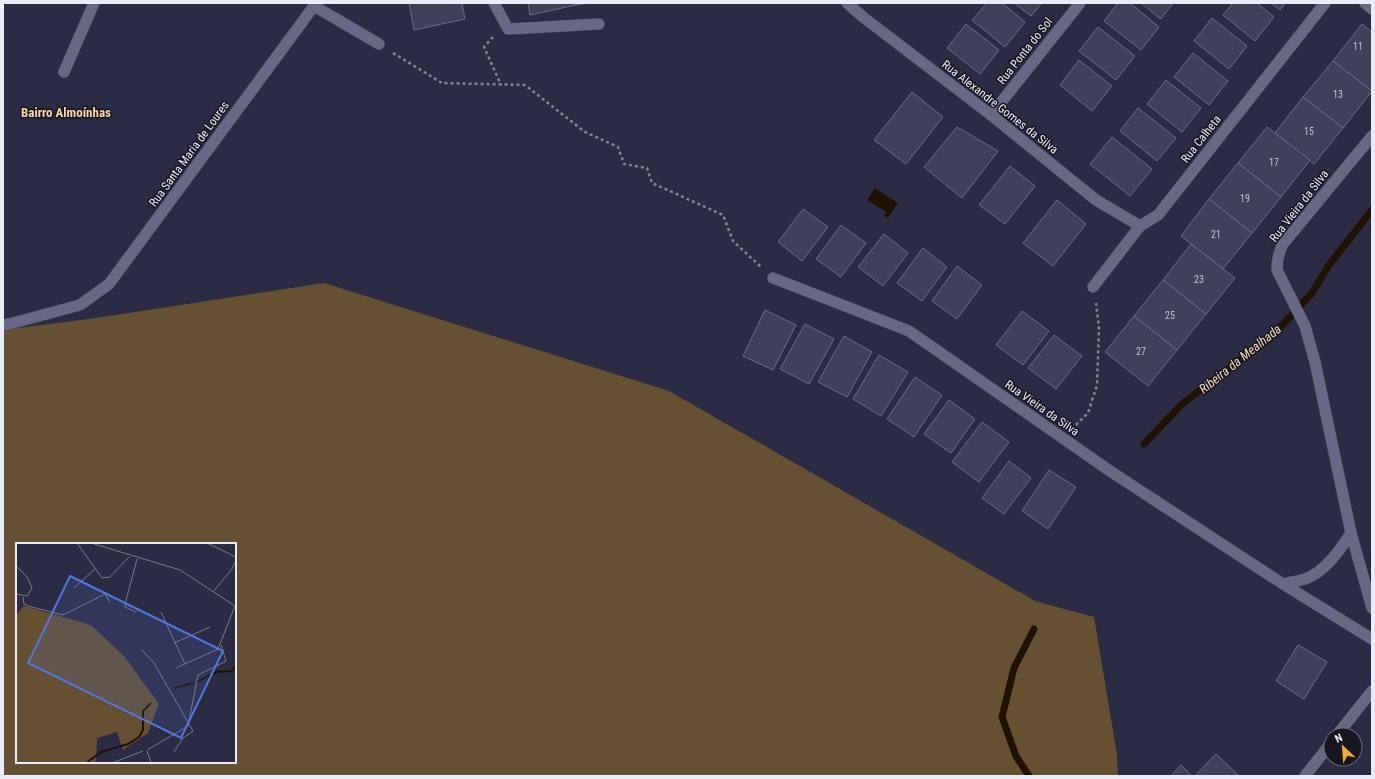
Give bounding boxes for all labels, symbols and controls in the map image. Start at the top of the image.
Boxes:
street label: Rua Ponta do Sol [995,15,1055,87]
house number: 11 [1353,41,1363,52]
street label: Rua Alexandre Gomes da Silva [939,57,1061,157]
house number: 13 [1333,89,1343,100]
street label: Rua Santa Maria de Loures [146,99,232,209]
district label: Bairro Almoínhas [21,105,111,120]
street label: Rua Calheta [1178,112,1224,166]
house number: 15 [1304,126,1314,137]
house number: 17 [1269,157,1279,168]
street label: Rua Vieira da Silva [1267,167,1332,245]
house number: 19 [1240,193,1250,204]
house number: 21 [1211,229,1221,240]
house number: 23 [1194,274,1204,285]
house number: 25 [1165,310,1175,321]
water label: Ribeira da Mealhada [1196,321,1284,397]
house number: 27 [1136,346,1146,357]
street label: Rua Vieira da Silva [1002,377,1082,439]
inset map [16,543,236,763]
north arrow [1323,727,1363,767]
text: N [1333,731,1345,746]

